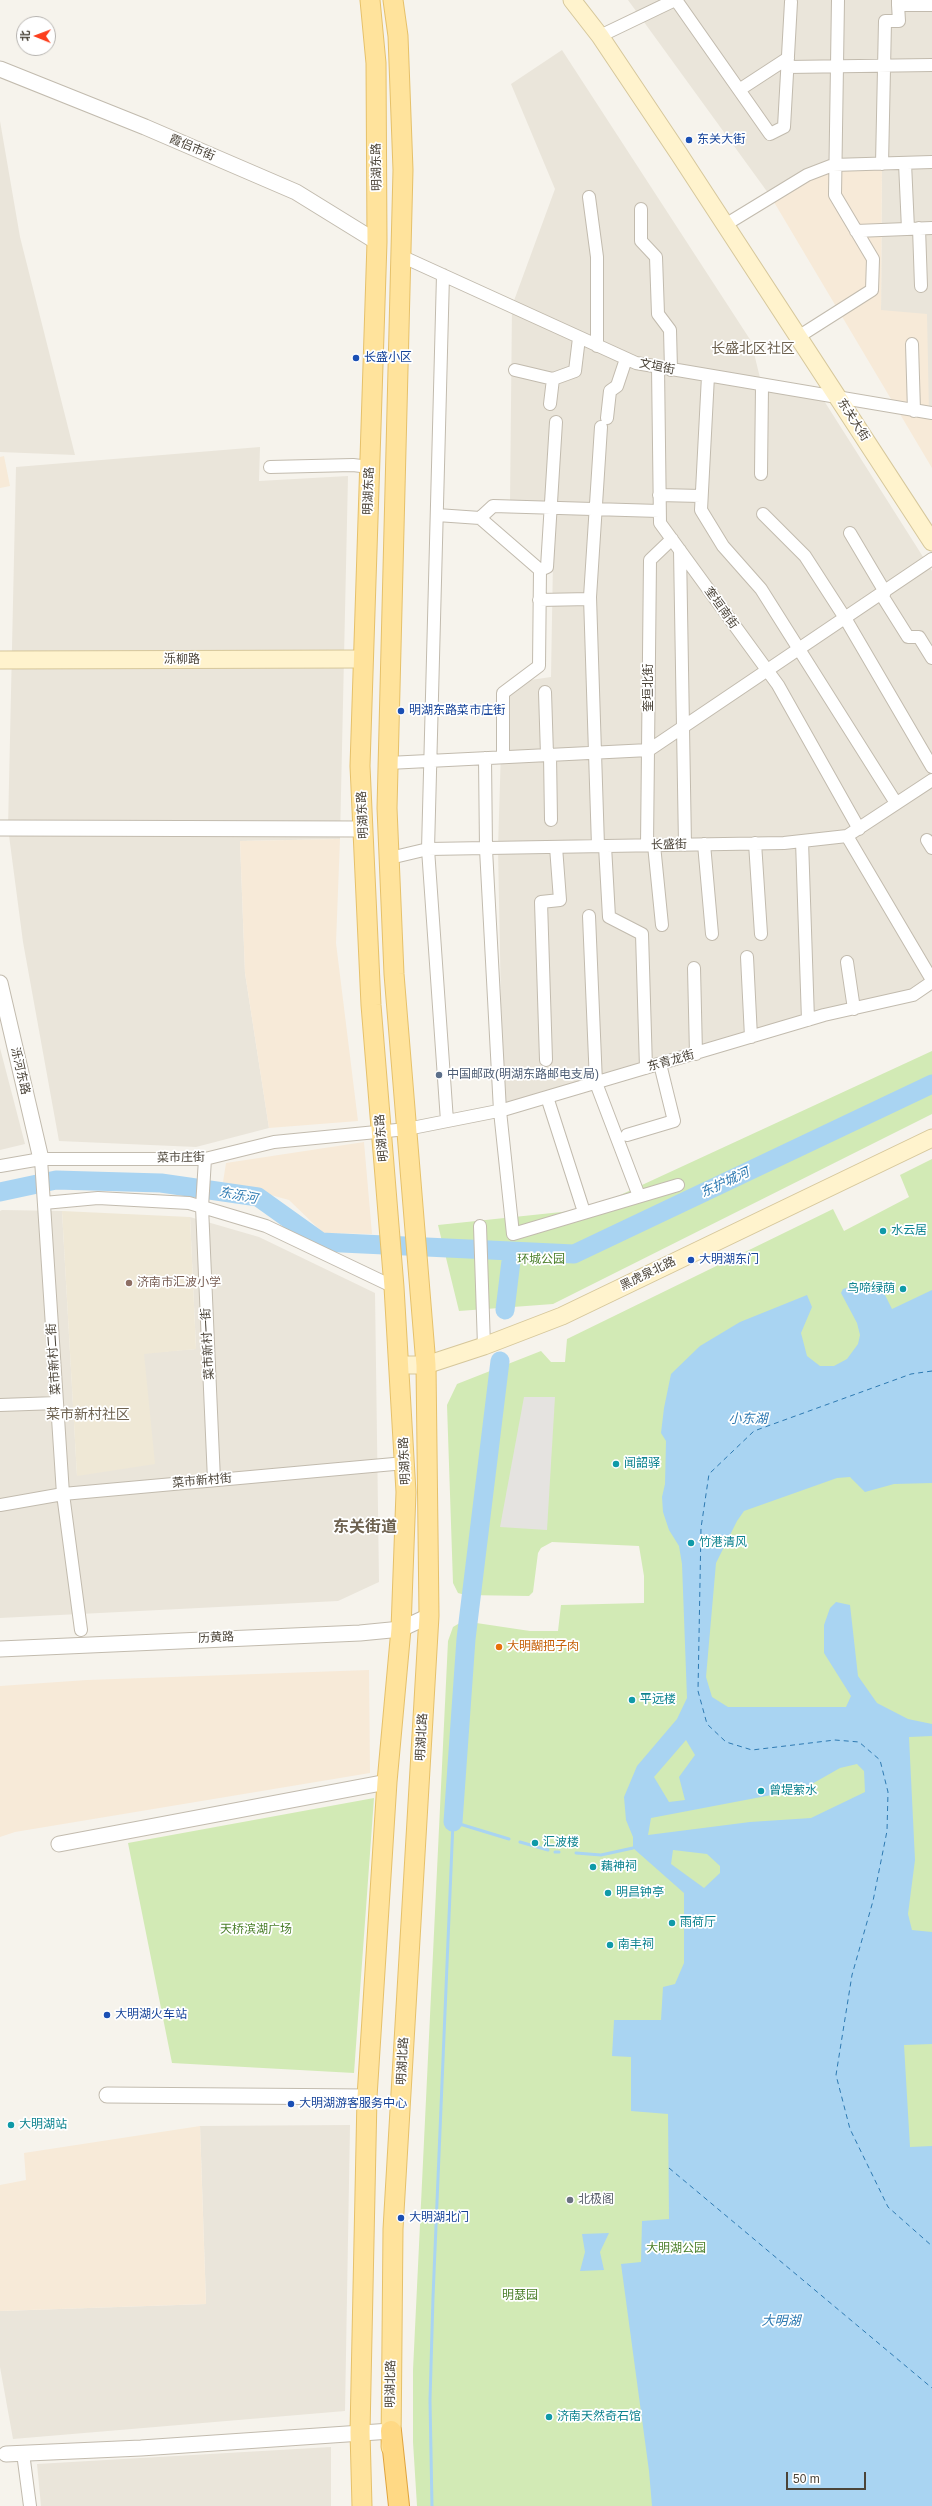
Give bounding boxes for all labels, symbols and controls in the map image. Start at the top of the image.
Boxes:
north arrow [16,16,56,56]
text: 北 [19,30,31,41]
street label: 霞侣市街 [167,132,217,164]
place label: 东关大街 [697,133,745,147]
marker: 东关大街 [684,135,694,145]
street label: 明湖东路 [369,143,385,191]
district label: 长盛北区社区 [711,341,795,357]
place label: 长盛小区 [364,351,412,365]
marker: 长盛小区 [351,353,361,363]
street label: 文垣街 [638,356,676,378]
street label: 东关大街 [834,396,872,444]
street label: 明湖东路 [361,467,377,515]
street label: 奎垣南街 [701,584,741,632]
street label: 泺柳路 [164,653,200,667]
street label: 奎垣北街 [642,664,656,712]
place label: 明湖东路菜市庄街 [409,704,505,718]
marker: 明湖东路菜市庄街 [396,706,406,716]
street label: 明湖东路 [355,791,371,839]
street label: 长盛街 [651,837,687,853]
street label: 泺河东路 [8,1046,32,1096]
street label: 东青龙街 [646,1047,696,1075]
place label: 中国邮政(明湖东路邮电支局) [447,1068,599,1082]
marker: 中国邮政(明湖东路邮电支局) [434,1070,444,1080]
street label: 明湖东路 [373,1113,391,1163]
street label: 菜市庄街 [157,1150,205,1166]
water label: 东护城河 [698,1165,752,1201]
water label: 东泺河 [217,1185,259,1207]
place label: 水云居 [891,1224,927,1238]
marker: 水云居 [878,1226,888,1236]
park label: 环城公园 [517,1253,565,1267]
place label: 大明湖东门 [699,1253,759,1267]
street label: 黑虎泉北路 [618,1254,678,1294]
marker: 大明湖东门 [686,1255,696,1265]
place label: 济南市汇波小学 [137,1276,221,1290]
marker: 济南市汇波小学 [124,1278,134,1288]
place label: 鸟啼绿荫 [847,1282,895,1296]
marker: 鸟啼绿荫 [898,1284,908,1294]
street label: 菜市新村一街 [199,1308,217,1380]
street label: 菜市新村二街 [44,1323,64,1395]
district label: 菜市新村社区 [46,1407,130,1423]
water label: 小东湖 [729,1411,767,1427]
street label: 明湖东路 [397,1437,413,1485]
place label: 闻韶驿 [624,1457,660,1471]
marker: 闻韶驿 [611,1459,621,1469]
street label: 菜市新村街 [171,1471,233,1491]
district label: 东关街道 [333,1518,397,1538]
place label: 竹港清风 [699,1536,747,1550]
marker: 竹港清风 [686,1538,696,1548]
street label: 历黄路 [198,1630,234,1646]
place label: 大明醐把子肉 [507,1640,579,1654]
marker: 大明醐把子肉 [494,1642,504,1652]
place label: 平远楼 [640,1693,676,1707]
marker: 平远楼 [627,1695,637,1705]
street label: 明湖北路 [414,1713,430,1761]
place label: 曾堤萦水 [769,1784,817,1798]
marker: 曾堤萦水 [756,1786,766,1796]
place label: 汇波楼 [543,1836,579,1850]
marker: 汇波楼 [530,1838,540,1848]
place label: 藕神祠 [601,1860,637,1874]
marker: 藕神祠 [588,1862,598,1872]
place label: 明昌钟亭 [616,1886,664,1900]
marker: 明昌钟亭 [603,1888,613,1898]
place label: 雨荷厅 [680,1916,716,1930]
marker: 雨荷厅 [667,1918,677,1928]
park label: 天桥滨湖广场 [220,1923,292,1937]
place label: 南丰祠 [618,1938,654,1952]
marker: 南丰祠 [605,1940,615,1950]
place label: 大明湖火车站 [115,2008,187,2022]
marker: 大明湖火车站 [102,2010,112,2020]
street label: 明湖北路 [395,2037,411,2085]
place label: 大明湖游客服务中心 [299,2097,407,2111]
marker: 大明湖游客服务中心 [286,2099,296,2109]
place label: 大明湖站 [19,2118,67,2132]
marker: 大明湖站 [6,2120,16,2130]
place label: 北极阁 [578,2193,614,2207]
marker: 北极阁 [565,2195,575,2205]
place label: 大明湖北门 [409,2211,469,2225]
marker: 大明湖北门 [396,2213,406,2223]
park label: 大明湖公园 [646,2242,706,2256]
park label: 明瑟园 [502,2289,538,2303]
water label: 大明湖 [762,2313,800,2329]
street label: 明湖北路 [383,2360,399,2408]
place label: 济南天然奇石馆 [557,2410,641,2424]
marker: 济南天然奇石馆 [544,2412,554,2422]
scale bar [788,2464,868,2490]
text: 50 m [793,2472,820,2486]

